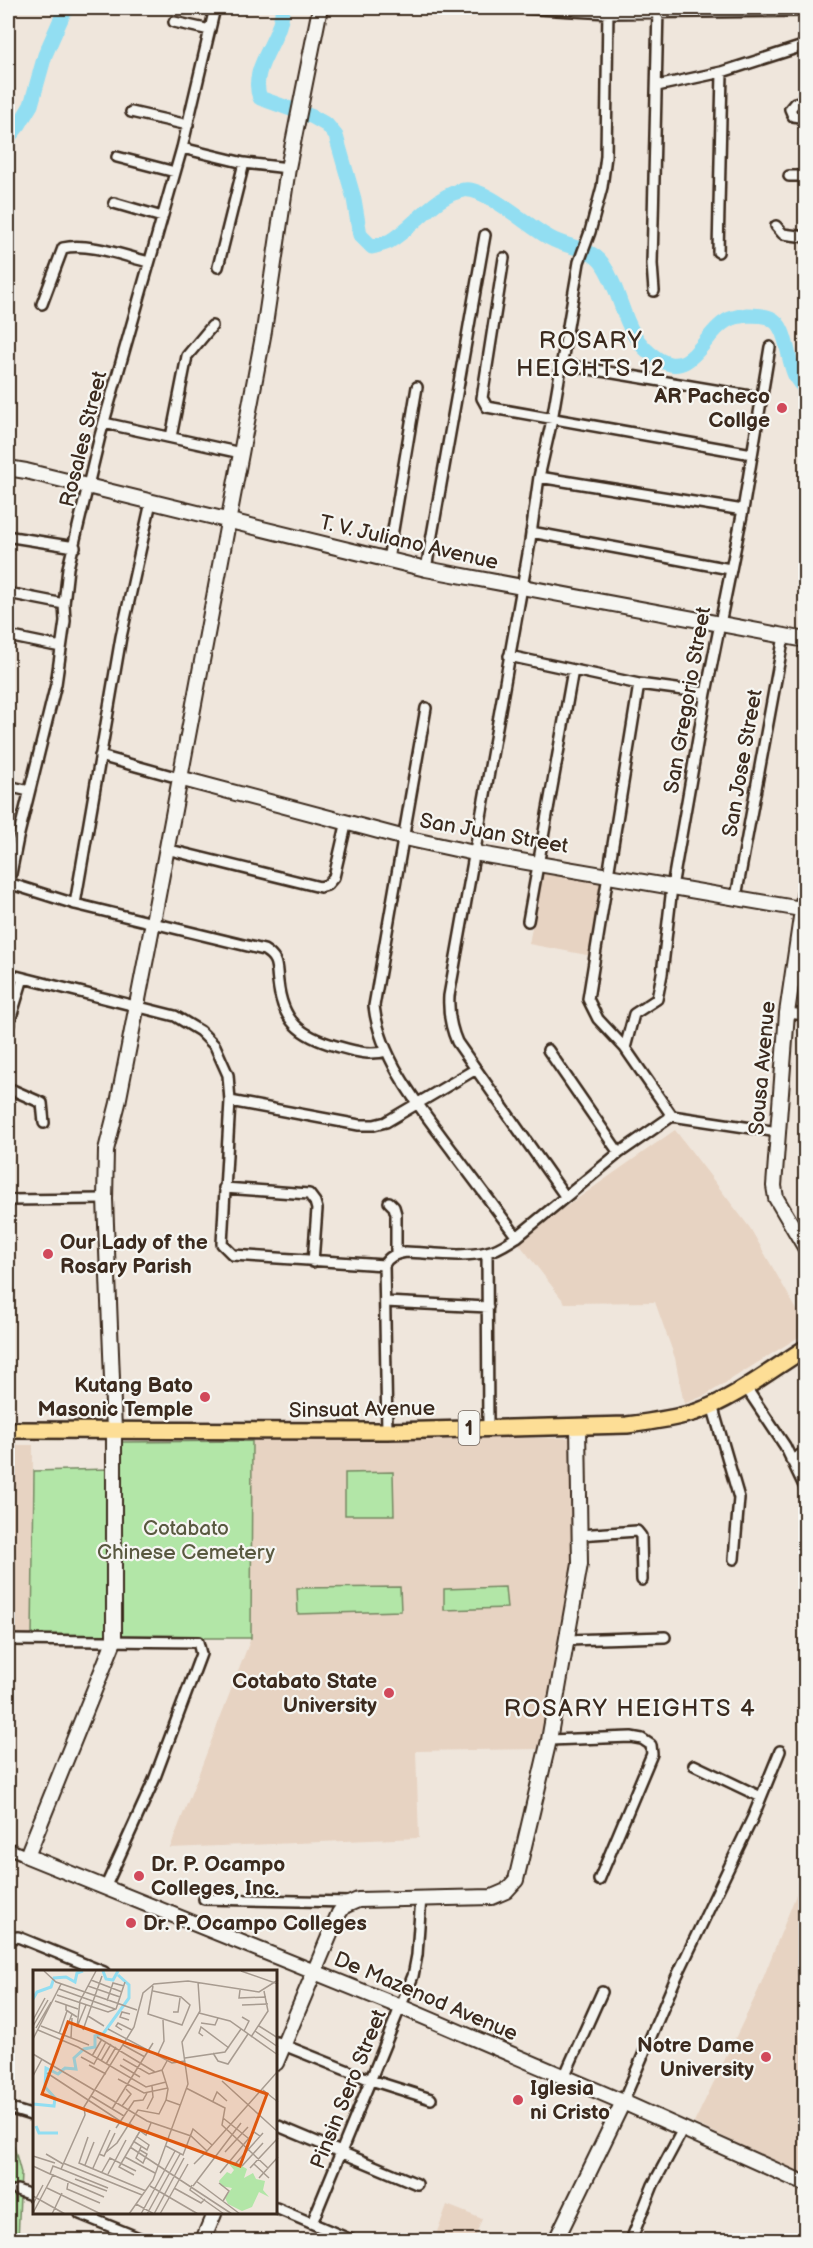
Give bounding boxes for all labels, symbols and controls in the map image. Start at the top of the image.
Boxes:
district label: ROSARY HEIGHTS 12 [516,326,666,383]
street label: Rosales Street [54,368,113,510]
place label: AR Pacheco Collge [653,384,770,433]
marker: AR Pacheco Collge [775,401,789,415]
street label: T. V. Juliano Avenue [317,510,501,575]
street label: San Gregorio Street [659,604,716,795]
street label: San Jose Street [717,687,768,839]
street label: San Juan Street [418,808,571,859]
street label: Sousa Avenue [744,1000,781,1136]
place label: Our Lady of the Rosary Parish [60,1230,208,1279]
marker: Our Lady of the Rosary Parish [41,1247,55,1261]
place label: Kutang Bato Masonic Temple [37,1373,193,1422]
marker: Kutang Bato Masonic Temple [198,1390,212,1404]
street label: Sinsuat Avenue [289,1396,435,1423]
road number: 1 [458,1411,480,1445]
park label: Cotabato Chinese Cemetery [97,1516,275,1565]
place label: Cotabato State University [232,1669,377,1718]
marker: Cotabato State University [382,1686,396,1700]
district label: ROSARY HEIGHTS 4 [504,1694,756,1723]
place label: Dr. P. Ocampo Colleges, Inc. [151,1852,285,1901]
marker: Dr. P. Ocampo Colleges, Inc. [132,1869,146,1883]
place label: Dr. P. Ocampo Colleges [143,1911,367,1936]
marker: Dr. P. Ocampo Colleges [124,1916,138,1930]
street label: De Mazenod Avenue [330,1946,521,2047]
inset map [33,1970,278,2215]
street label: Pinsin Sero Street [305,2005,392,2172]
place label: Notre Dame University [637,2033,754,2082]
marker: Notre Dame University [759,2050,773,2064]
place label: Iglesia ni Cristo [530,2076,610,2125]
marker: Iglesia ni Cristo [511,2093,525,2107]

